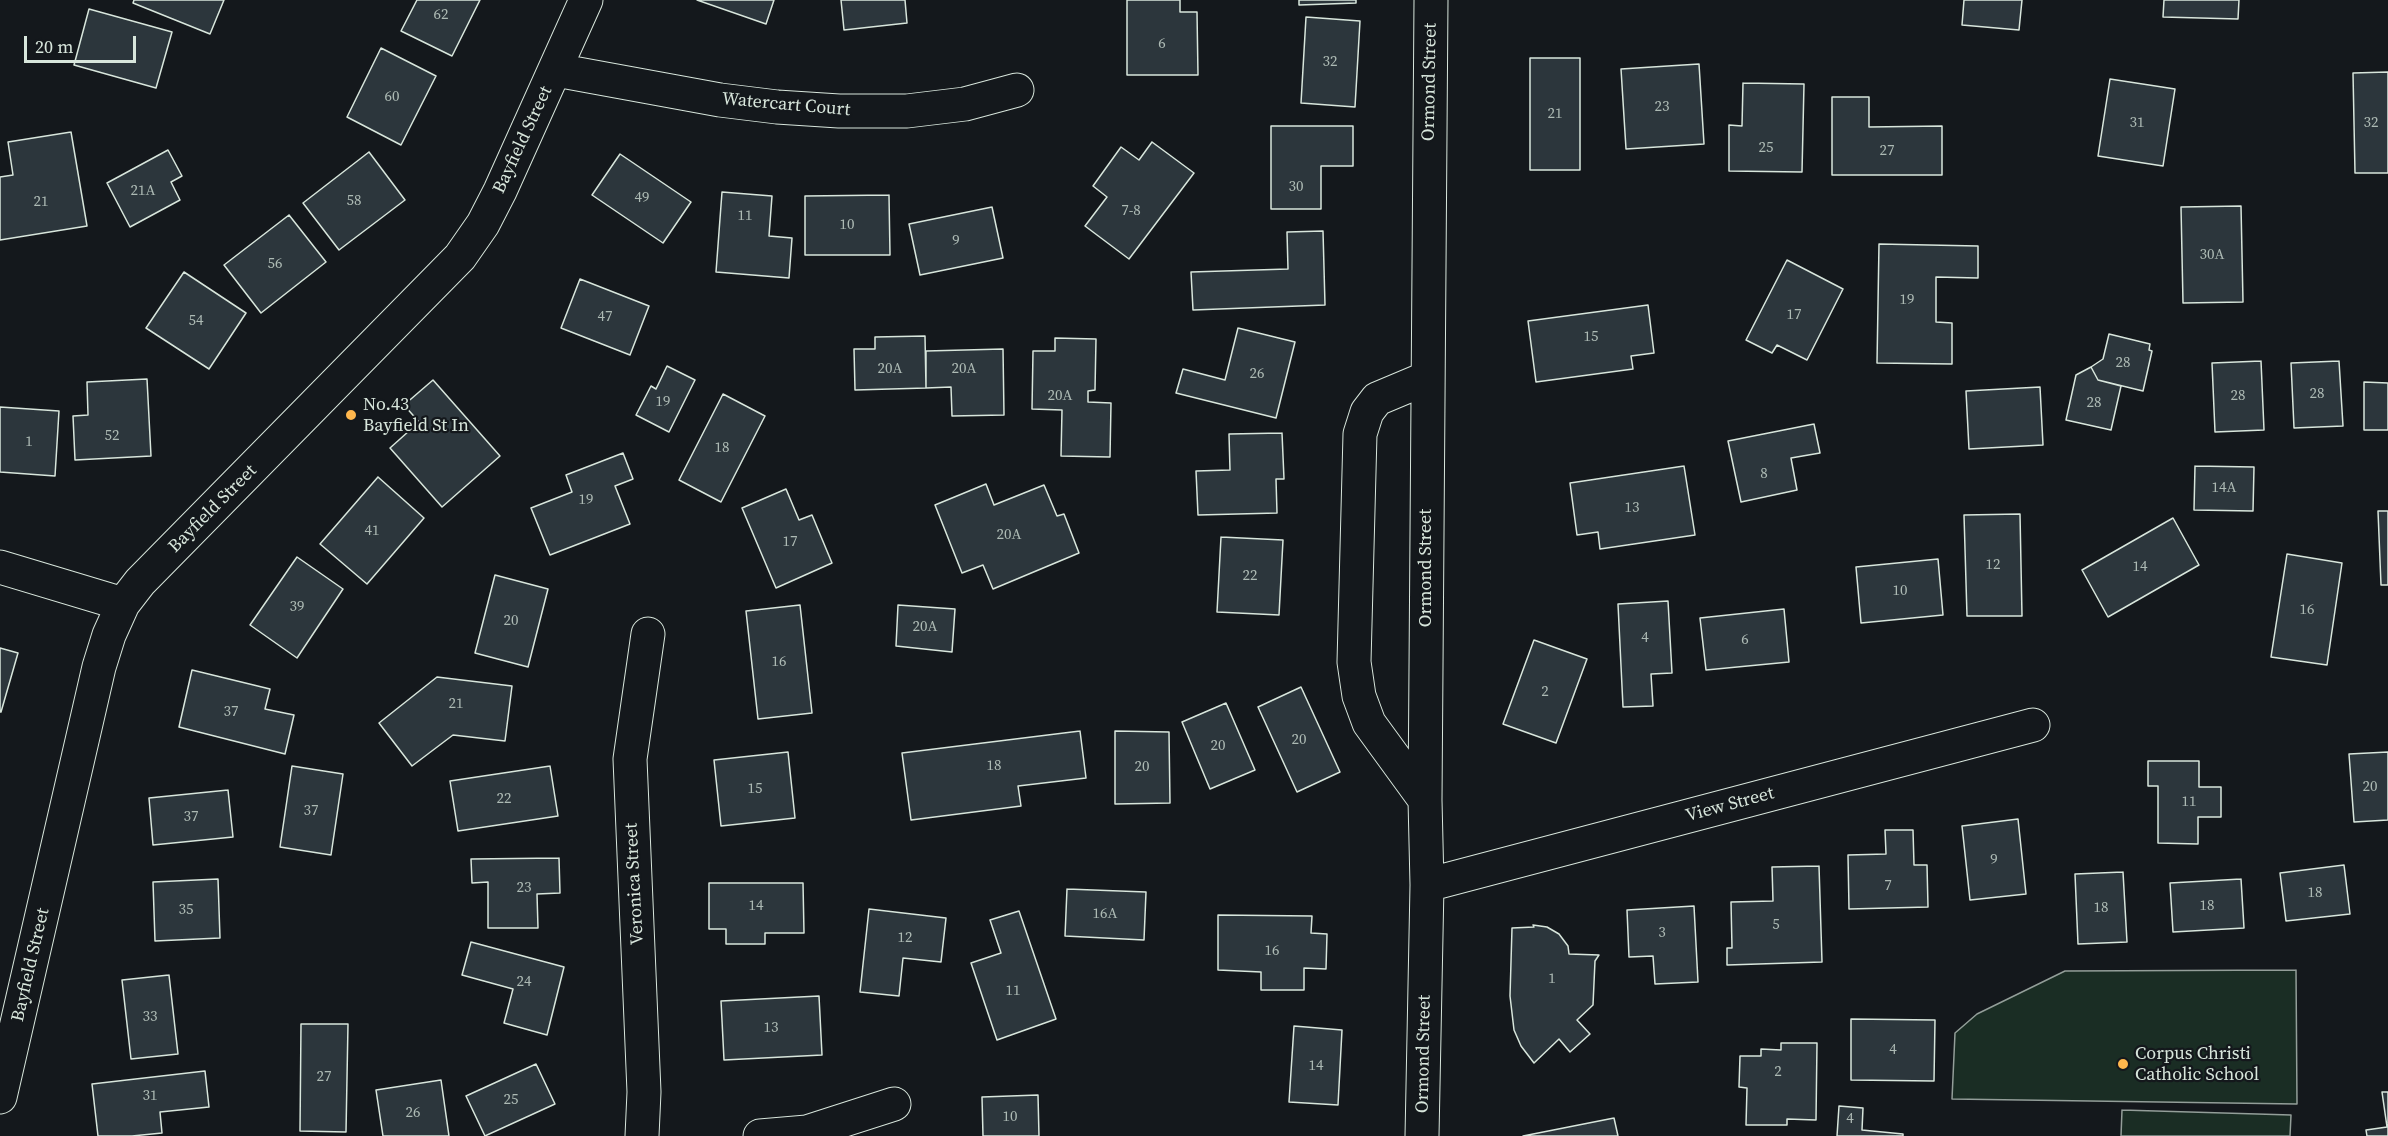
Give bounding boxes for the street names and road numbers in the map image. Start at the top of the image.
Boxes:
street label: Ormond Street [1418,23,1442,141]
street label: Bayfield Street [489,83,557,197]
street label: Watercart Court [721,89,851,121]
street label: Bayfield Street [164,460,262,558]
street label: Ormond Street [1415,509,1437,627]
street label: View Street [1684,783,1776,827]
street label: Veronica Street [621,822,649,946]
street label: Bayfield Street [7,906,55,1024]
street label: Ormond Street [1412,995,1436,1113]

